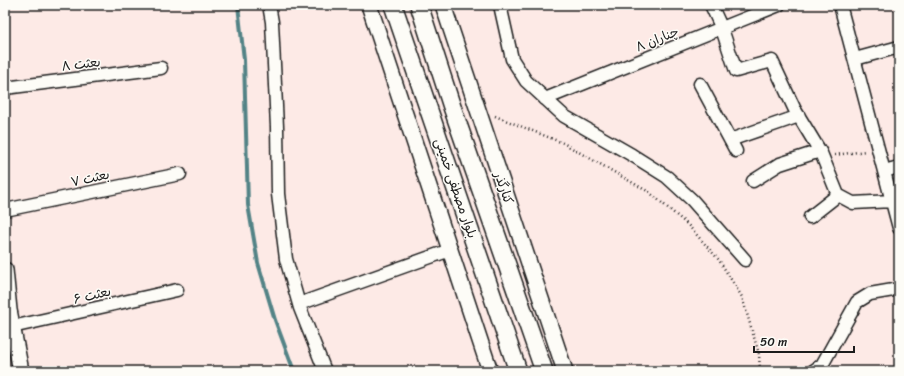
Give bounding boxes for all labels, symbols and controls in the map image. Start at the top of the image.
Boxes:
street label: چناران ۸ [632,20,682,58]
street label: بعثت ۸ [60,50,102,78]
street label: بلوار مصطفی خمینی [428,135,484,241]
street label: بعثت ۷ [68,163,112,193]
street label: کنارگذر [487,168,520,208]
street label: بعثت ۶ [71,280,113,310]
scale bar [754,328,854,354]
text: 50 m [760,331,787,353]

